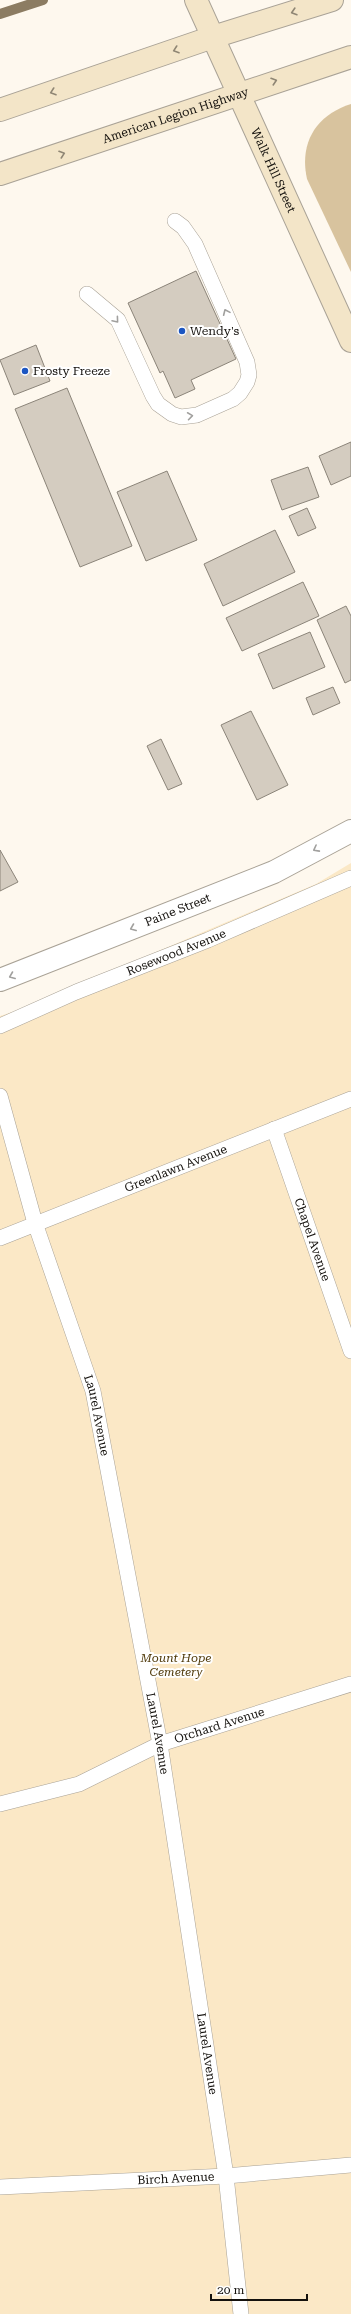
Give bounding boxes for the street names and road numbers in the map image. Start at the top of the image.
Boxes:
street label: American Legion Highway [101,84,251,146]
street label: Walk Hill Street [248,126,299,215]
street label: Paine Street [143,890,213,929]
street label: Rosewood Avenue [124,926,228,978]
street label: Greenlawn Avenue [123,1142,229,1195]
street label: Chapel Avenue [291,1196,333,1283]
street label: Laurel Avenue [81,1373,112,1457]
street label: Laurel Avenue [143,1692,172,1776]
street label: Orchard Avenue [172,1704,267,1746]
street label: Laurel Avenue [194,2012,221,2096]
street label: Birch Avenue [137,2170,215,2187]

